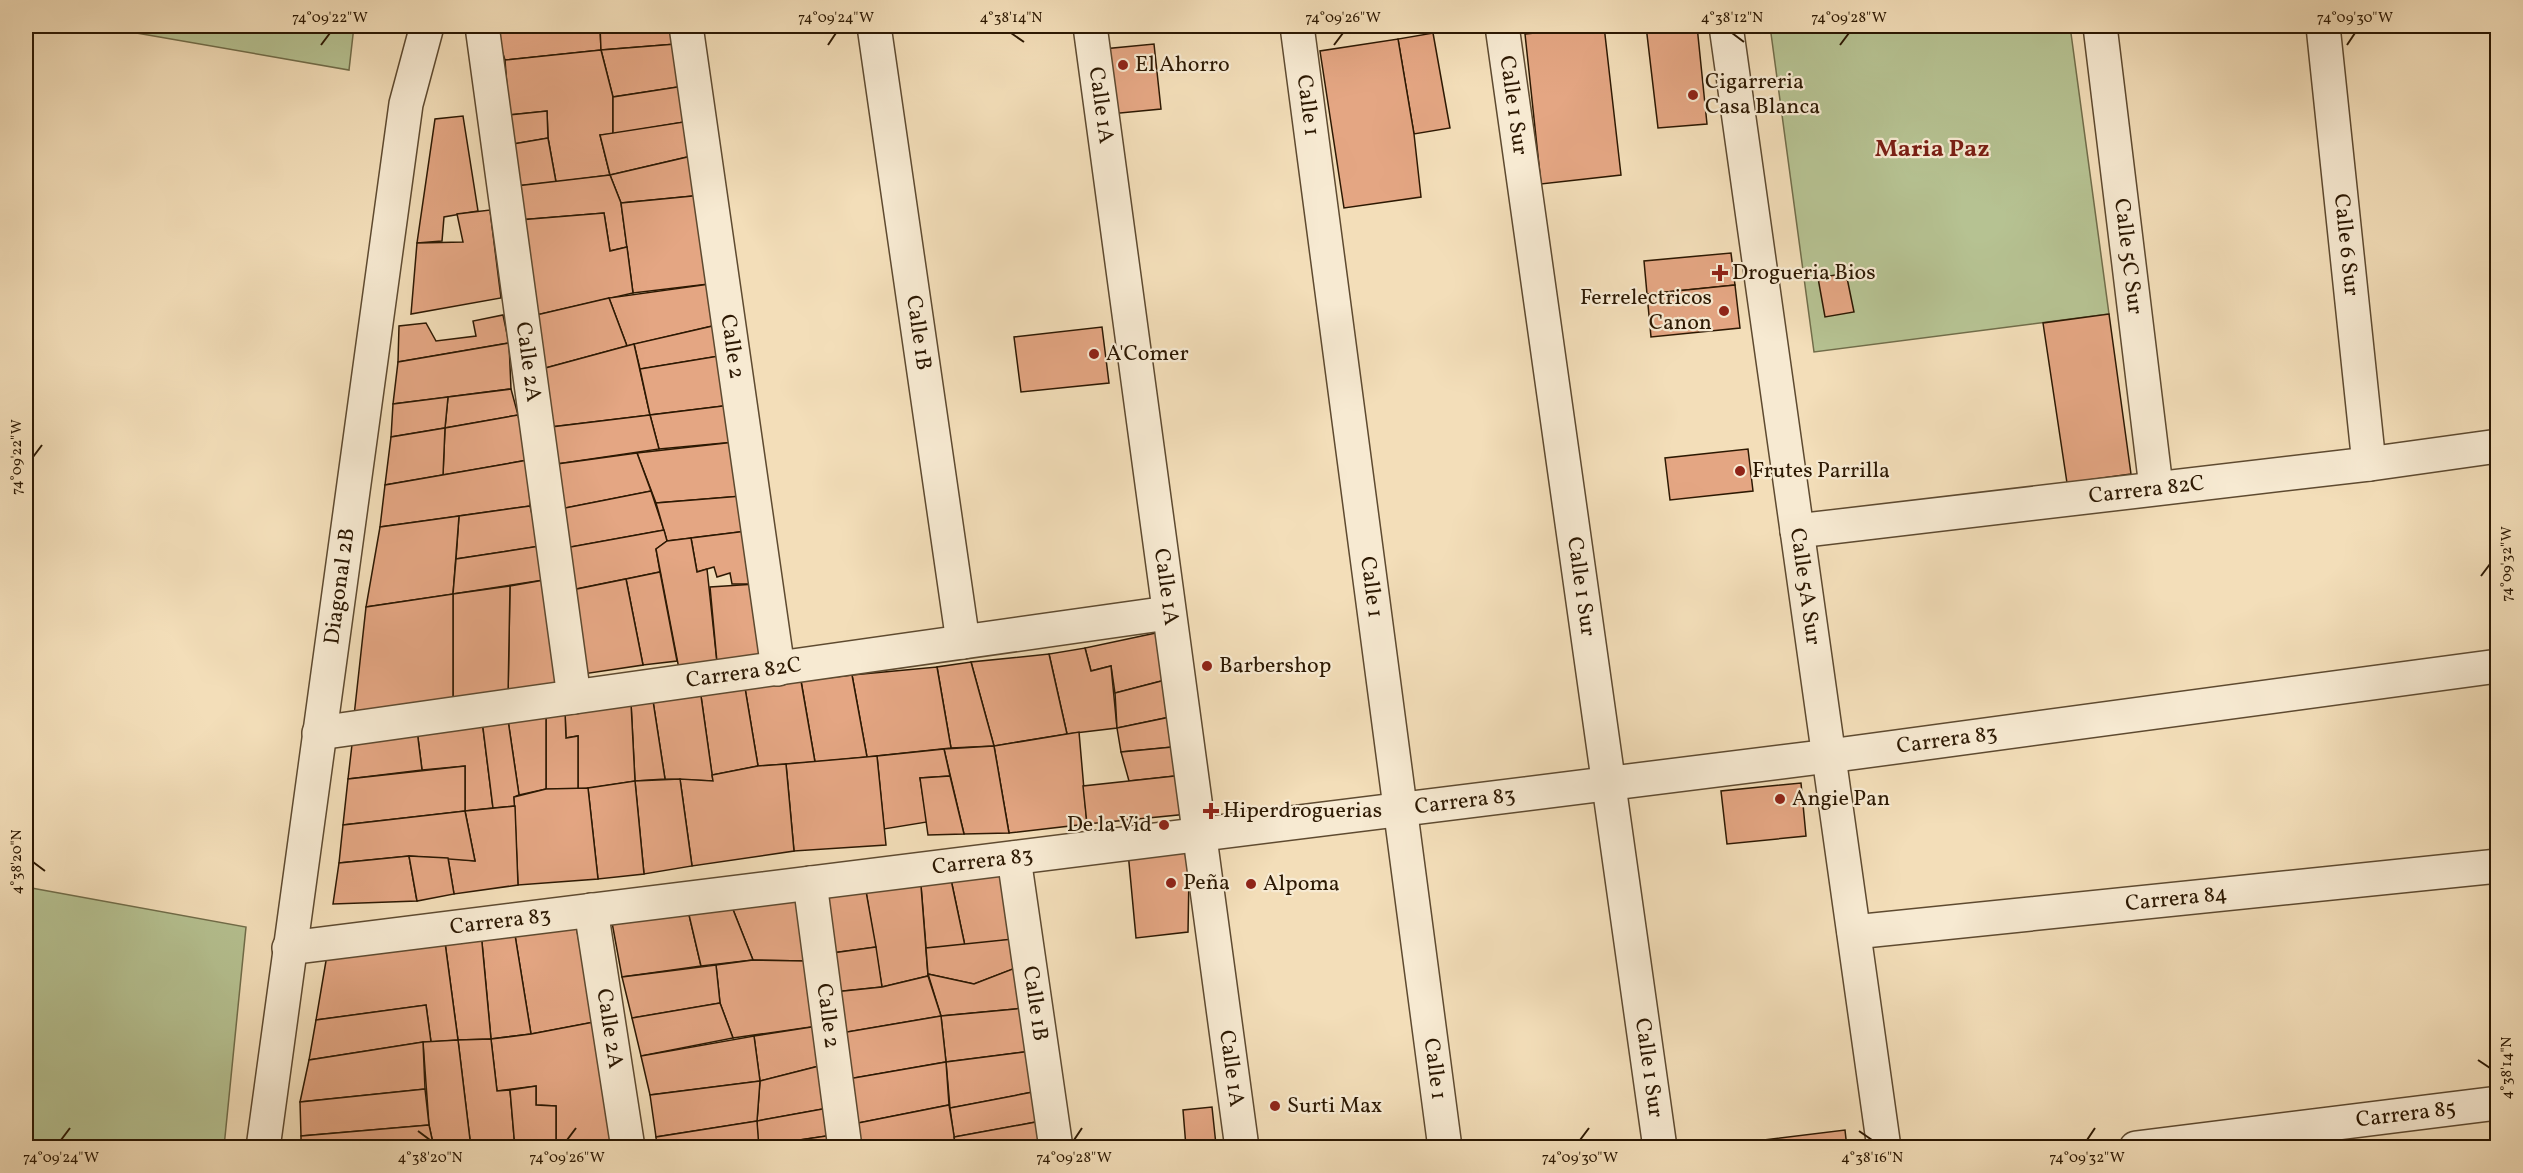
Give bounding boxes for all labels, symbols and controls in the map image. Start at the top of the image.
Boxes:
text: 74°09'22"W [292,8,368,29]
text: 74°09'24"W [798,8,874,29]
text: 4°38'14"N [979,8,1043,29]
text: 74°09'26"W [1305,8,1381,29]
text: 4°38'12"N [1701,8,1763,29]
text: 74°09'28"W [1811,8,1887,29]
text: 74°09'30"W [2317,8,2393,29]
place label: El Ahorro [1135,50,1230,81]
street label: Calle 1 Sur [1491,53,1535,157]
marker: El Ahorro [1116,58,1130,72]
street label: Calle 1A [1080,65,1121,146]
place label: Cigarreria Casa Blanca [1705,67,1820,123]
street label: Calle 1 [1288,73,1327,138]
marker: Cigarreria Casa Blanca [1686,88,1700,102]
district label: Maria Paz [1875,133,1989,167]
street label: Calle 6 Sur [2325,192,2367,297]
street label: Calle 5C Sur [2106,197,2150,316]
place label: Drogueria Bios [1732,258,1876,289]
marker: Drogueria Bios [1713,266,1727,280]
place label: Ferrelectricos Canon [1580,283,1712,339]
street label: Calle 1B [898,293,939,372]
marker: Ferrelectricos Canon [1717,304,1731,318]
street label: Calle 2 [712,312,752,381]
street label: Calle 2A [507,320,549,404]
place label: A'Comer [1106,339,1189,370]
marker: A'Comer [1087,347,1101,361]
text: 74°09'22"W [7,419,28,495]
place label: Frutes Parrilla [1752,456,1890,487]
marker: Frutes Parrilla [1733,464,1747,478]
street label: Carrera 82C [2087,468,2206,512]
street label: Diagonal 2B [317,526,363,646]
street label: Calle 5A Sur [1781,526,1828,647]
text: 74°09'32"W [2497,526,2518,602]
street label: Calle 1 Sur [1559,535,1603,638]
street label: Calle 1A [1145,546,1187,627]
street label: Calle 1 [1352,554,1390,620]
street label: Carrera 82C [684,649,803,696]
place label: Barbershop [1219,651,1331,682]
marker: Barbershop [1200,659,1214,673]
street label: Carrera 83 [1895,718,1999,762]
street label: Carrera 83 [1413,780,1517,823]
place label: Angie Pan [1792,784,1890,815]
marker: Angie Pan [1773,792,1787,806]
place label: Hiperdroguerias [1223,796,1382,827]
marker: Hiperdroguerias [1204,804,1218,818]
place label: De la Vid [1067,810,1152,841]
marker: De la Vid [1157,818,1171,832]
text: 4°38'20"N [7,829,28,895]
street label: Carrera 83 [930,840,1035,883]
place label: Peña [1183,868,1230,899]
place label: Alpoma [1263,869,1340,900]
marker: Peña [1164,876,1178,890]
marker: Alpoma [1244,877,1258,891]
street label: Carrera 84 [2124,878,2229,920]
street label: Carrera 83 [448,900,553,943]
street label: Calle 1B [1014,964,1056,1043]
street label: Calle 2 [808,982,847,1050]
street label: Calle 2A [588,986,631,1071]
street label: Calle 1 Sur [1626,1016,1671,1119]
street label: Calle 1A [1211,1028,1252,1109]
street label: Calle 1 [1415,1036,1454,1102]
text: 4°38'14"N [2497,1036,2518,1100]
place label: Surti Max [1287,1091,1382,1122]
street label: Carrera 85 [2354,1093,2458,1136]
marker: Surti Max [1268,1099,1282,1113]
text: 74°09'24"W [23,1148,99,1169]
text: 4°38'20"N [397,1148,463,1169]
text: 74°09'26"W [529,1148,605,1169]
text: 74°09'28"W [1036,1148,1112,1169]
text: 74°09'30"W [1542,1148,1618,1169]
text: 4°38'16"N [1841,1148,1903,1169]
text: 74°09'32"W [2049,1148,2125,1169]

